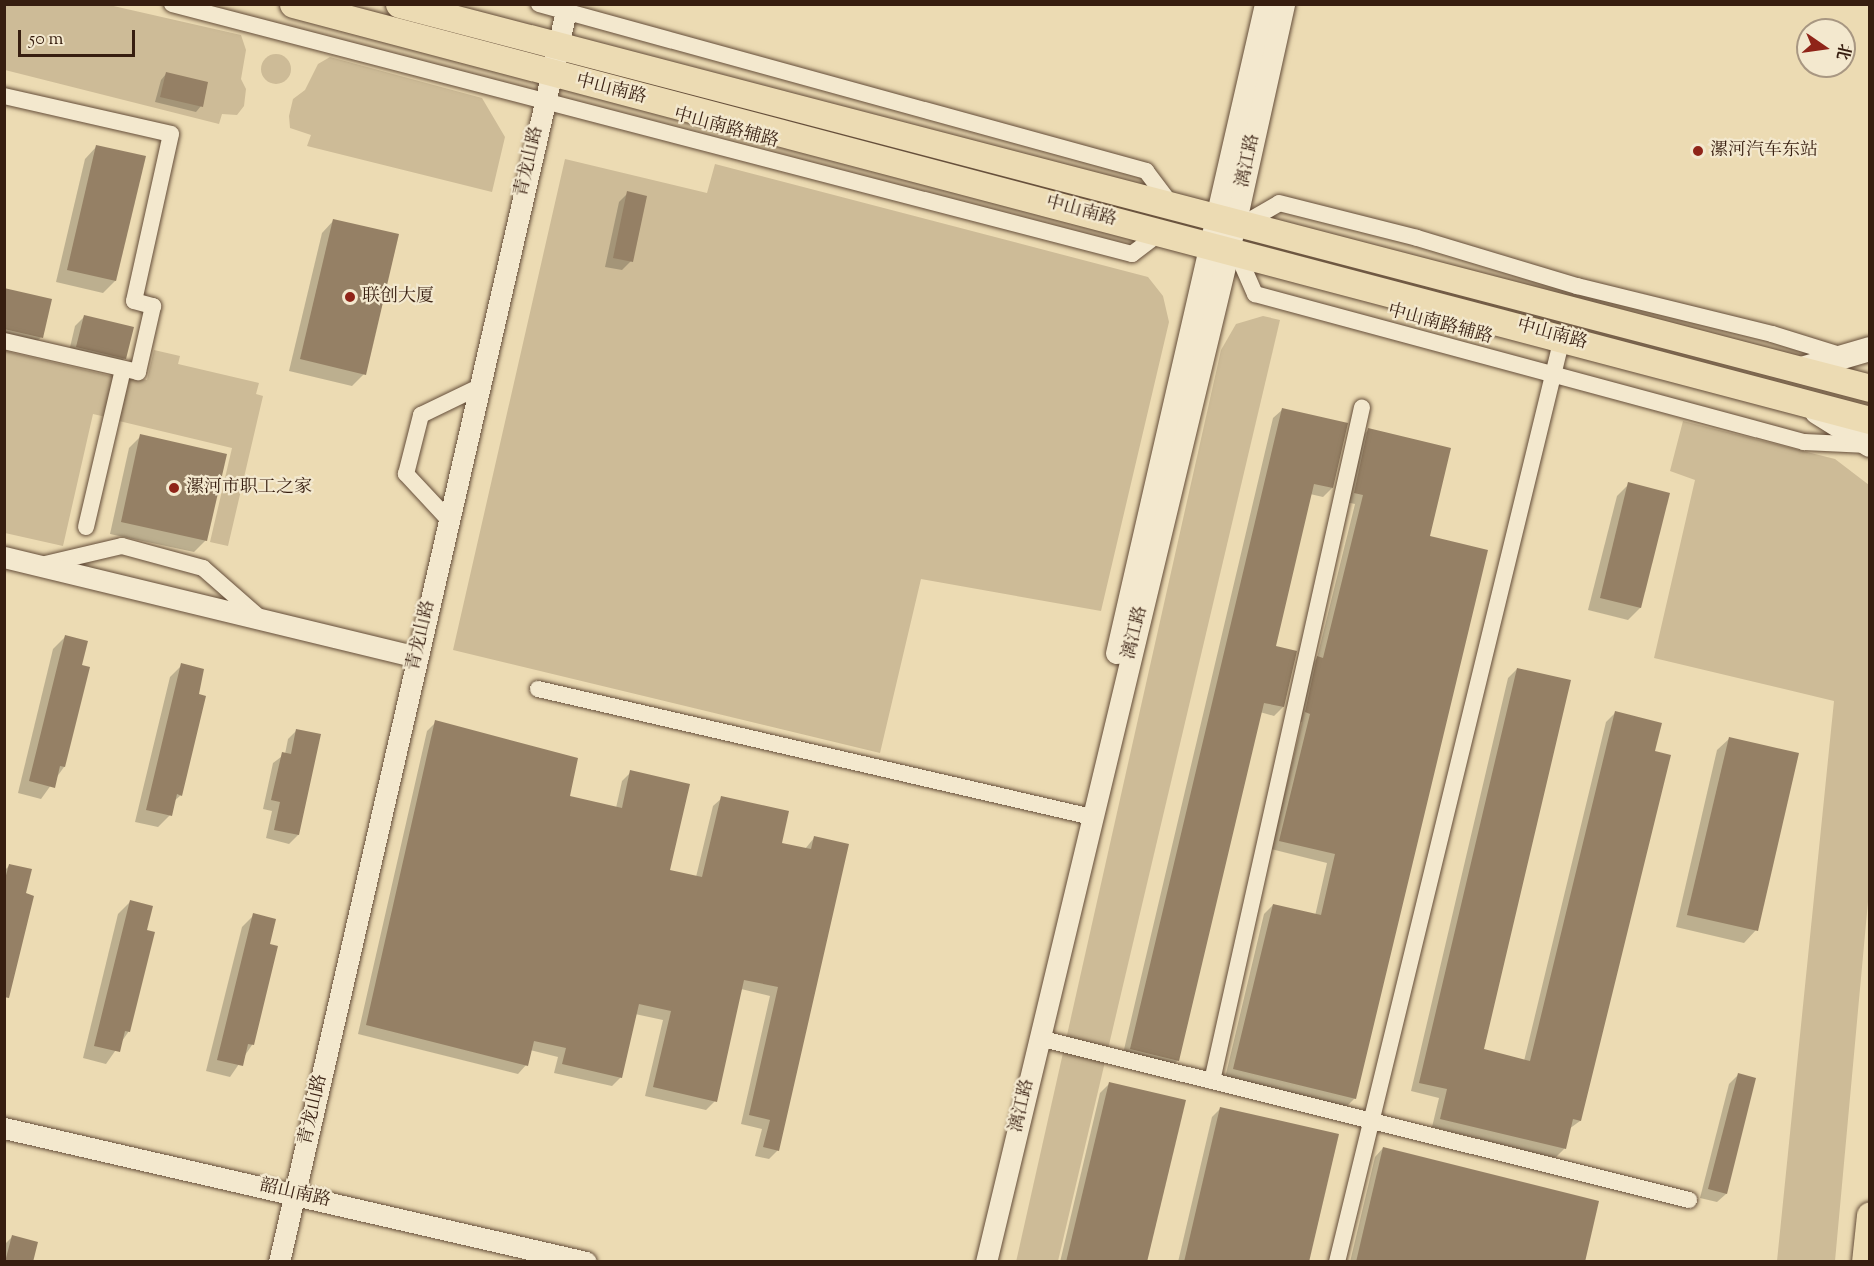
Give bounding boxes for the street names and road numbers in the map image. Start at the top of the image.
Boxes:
street label: 中山南路 [573,71,649,109]
street label: 中山南路辅路 [671,105,781,153]
street label: 青龙山路 [511,124,549,200]
street label: 漓江路 [1233,132,1265,190]
street label: 中山南路 [1043,192,1119,232]
street label: 中山南路辅路 [1385,301,1495,349]
street label: 中山南路 [1514,315,1590,355]
street label: 青龙山路 [403,598,441,674]
street label: 漓江路 [1119,604,1153,662]
street label: 青龙山路 [295,1072,333,1148]
street label: 漓江路 [1006,1077,1040,1135]
street label: 韶山南路 [257,1175,333,1213]

